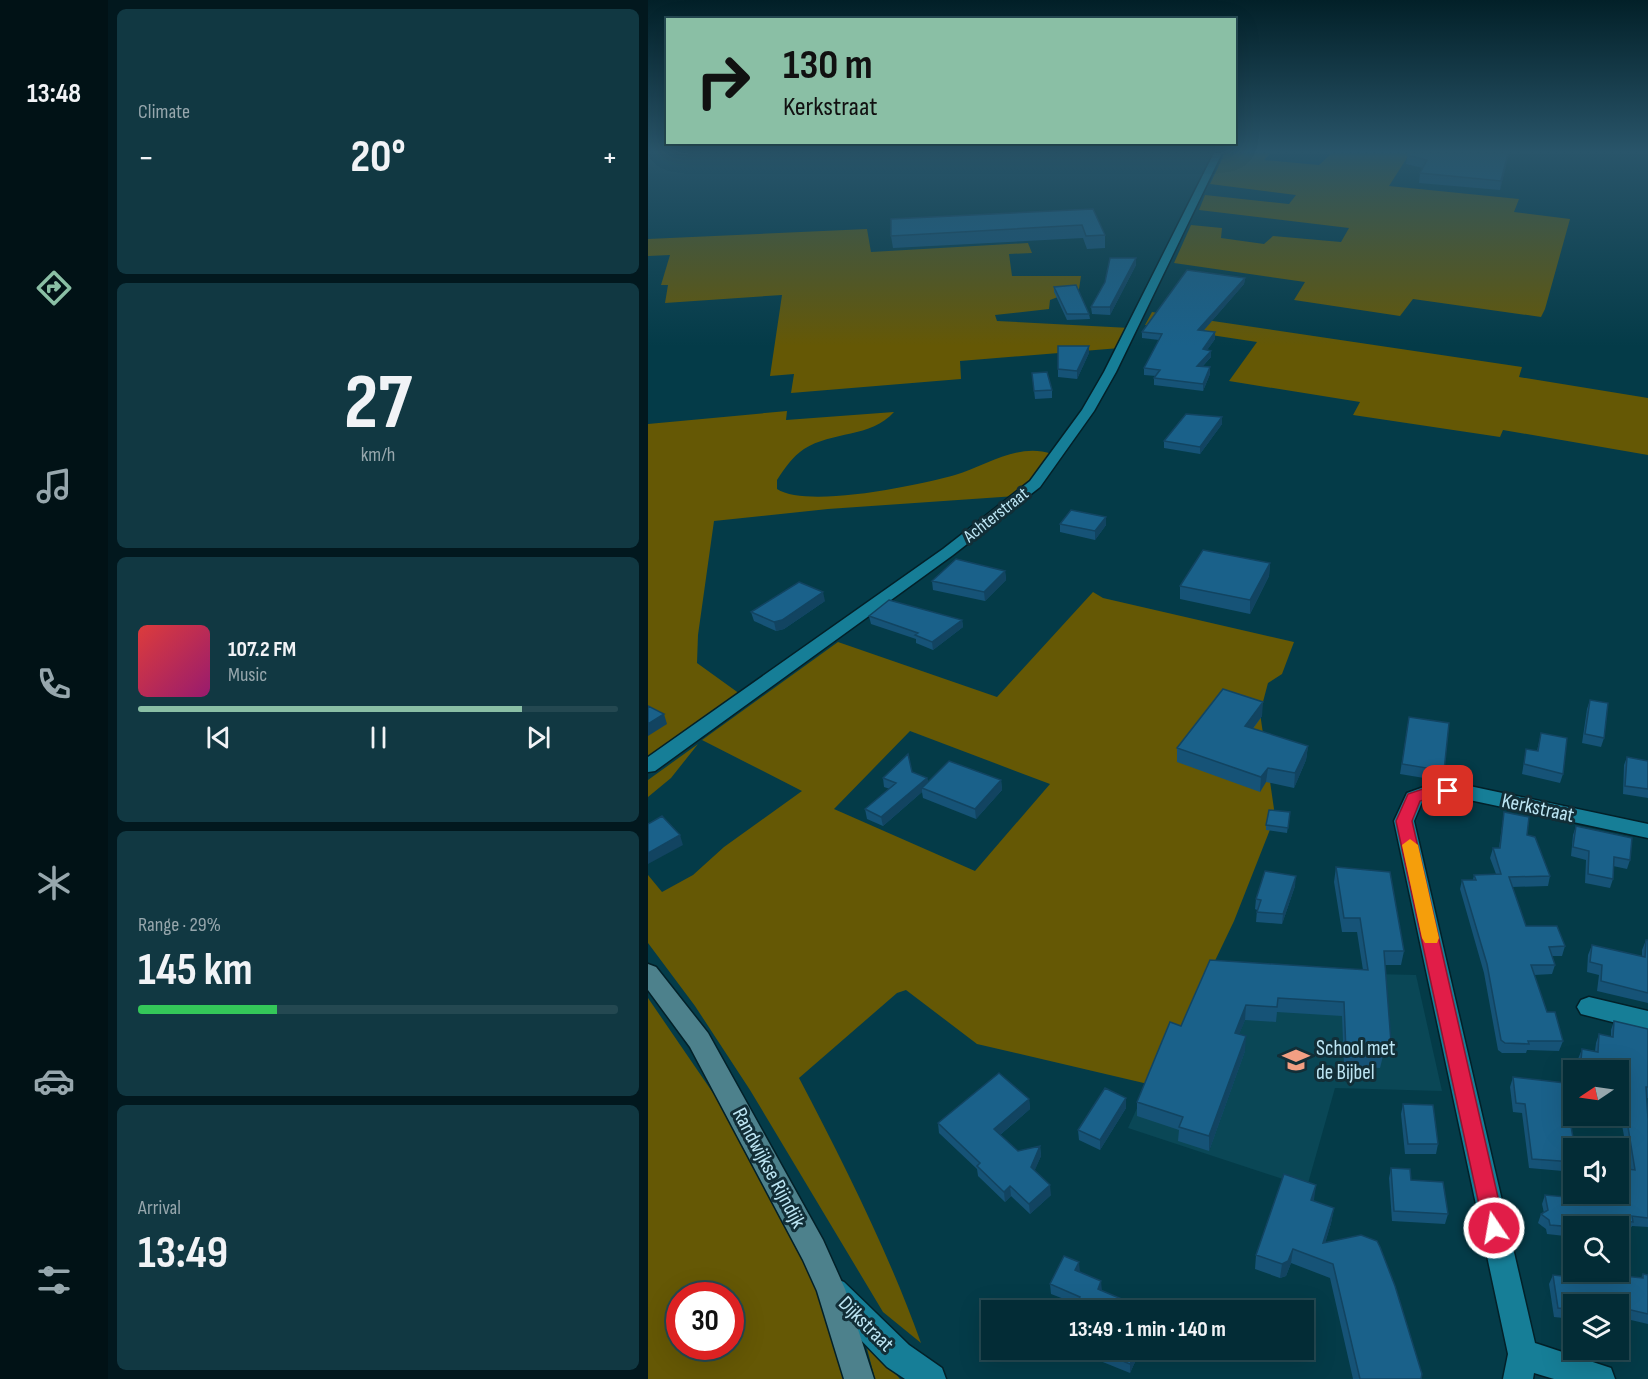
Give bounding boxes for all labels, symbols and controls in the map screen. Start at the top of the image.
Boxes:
text: 130 m [783,40,873,91]
icon: right [684,42,762,120]
text: 13:48 [27,78,81,110]
text: Kerkstraat [783,91,878,123]
text: Climate [138,100,190,124]
text: 20° [350,130,406,185]
text: − [138,138,154,178]
text: + [602,138,618,178]
icon: directions [33,267,75,309]
text: 27 [344,357,412,450]
text: km/h [361,443,395,467]
icon: music [33,465,75,507]
street label: Achterstraat [959,483,1033,547]
text: 107.2 FM [228,636,296,663]
icon: phone [33,663,75,705]
text: Music [228,663,267,687]
icon: previous [202,721,235,754]
icon: pause [362,721,395,754]
icon: next [522,721,555,754]
pin [1422,765,1473,816]
icon: arrive [1431,774,1464,807]
street label: Kerkstraat [1499,788,1577,828]
icon: climate [33,862,75,904]
text: Range · 29% [138,913,221,937]
text: 145 km [138,943,253,998]
place label: School met de Bijbel [1316,1036,1395,1085]
school or university icon: School met de Bijbel [1281,1045,1311,1075]
icon: car [33,1060,75,1102]
north arrow [1563,1060,1629,1126]
map controls [1563,1060,1629,1360]
street label: Randwijkse Rijndijk [727,1104,811,1232]
button: sound [1563,1138,1629,1204]
text: Arrival [138,1196,181,1220]
position arrow [1462,1196,1526,1260]
button: search [1563,1216,1629,1282]
text: 13:49 [138,1226,228,1281]
icon: filters [33,1259,75,1301]
speed limit sign: 30 [666,1282,744,1360]
street label: Dijkstraat [833,1291,899,1357]
button: layers [1563,1294,1629,1360]
text: 13:49 · 1 min · 140 m [1069,1316,1226,1343]

